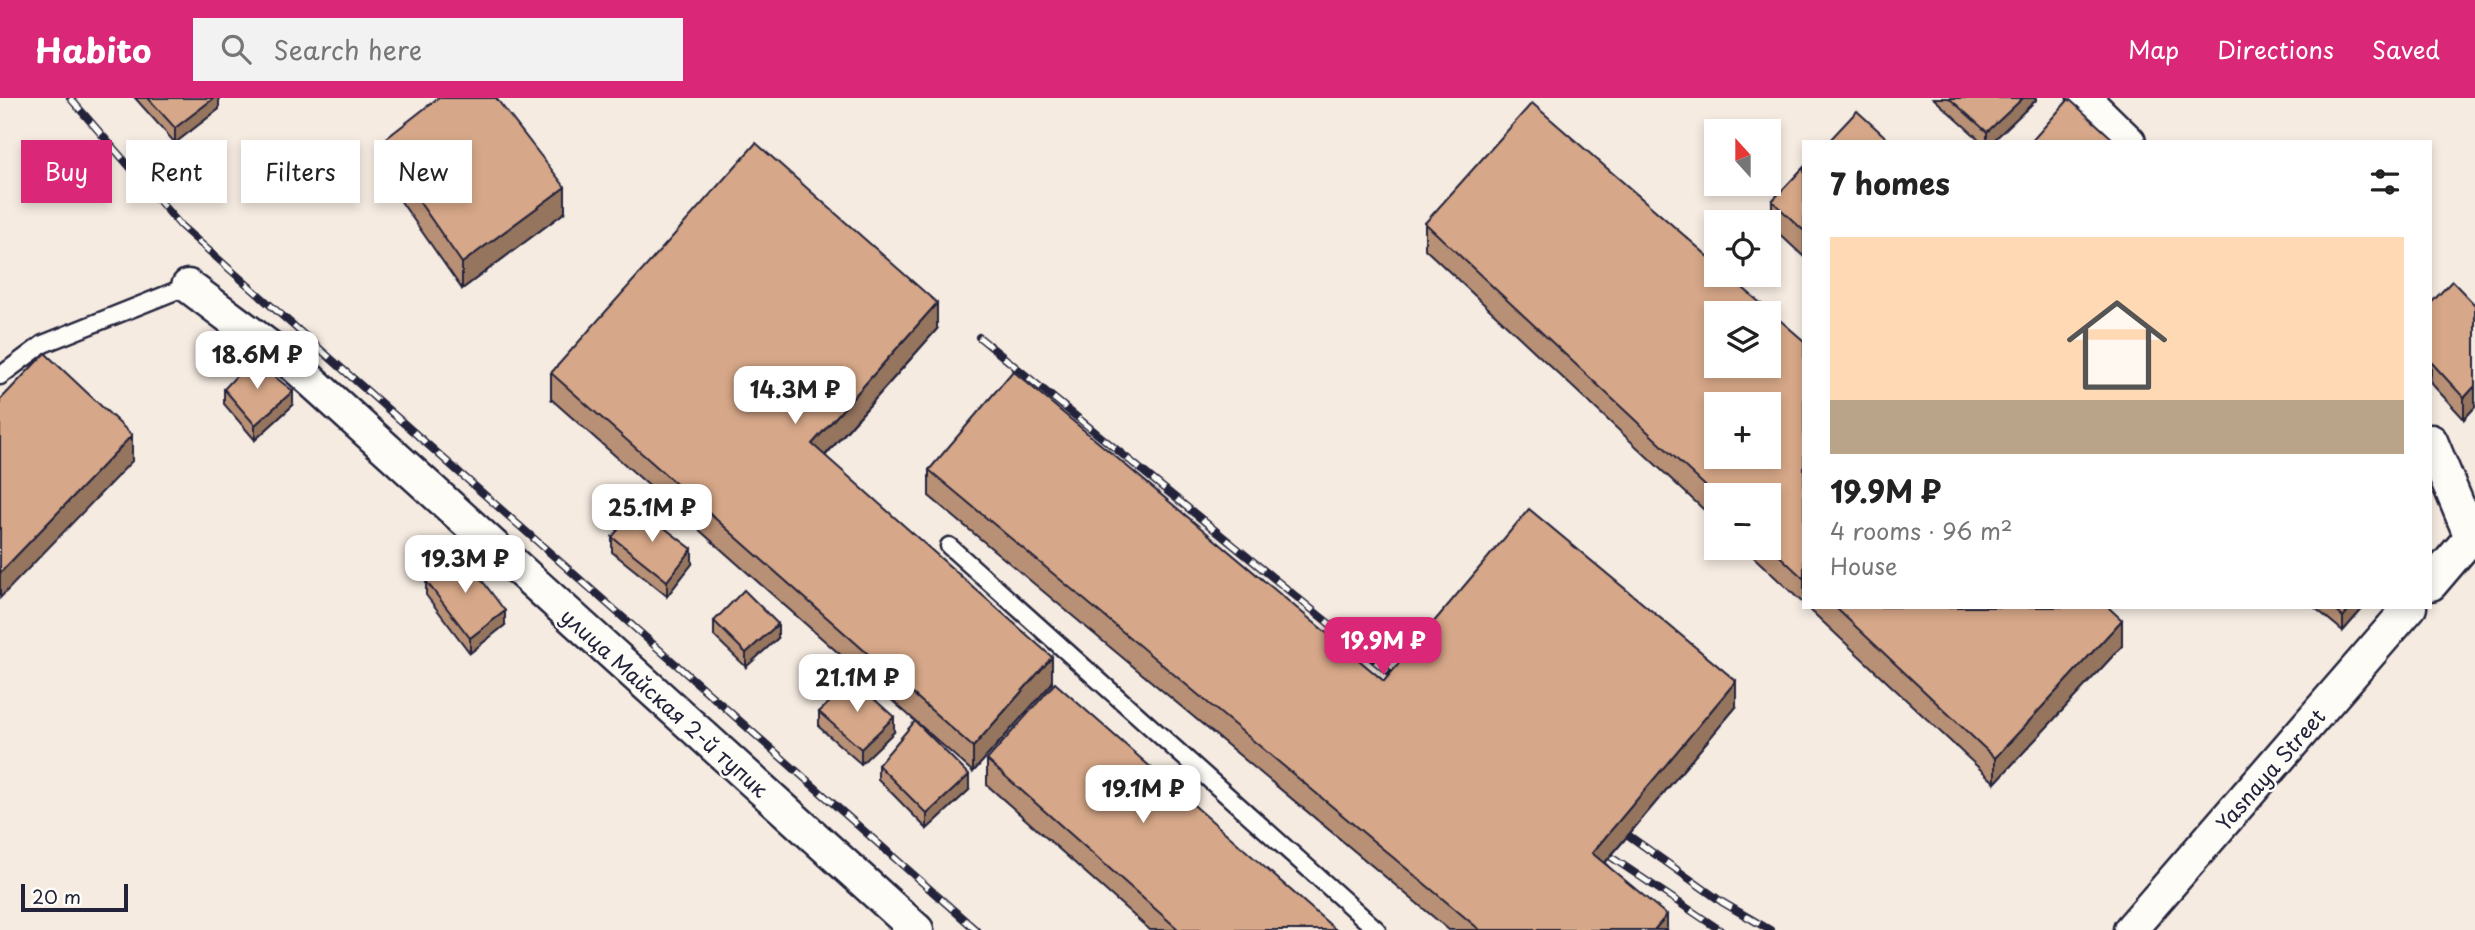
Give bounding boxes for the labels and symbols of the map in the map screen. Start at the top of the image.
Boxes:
north arrow [1704,119,1782,196]
pin: 18.6M ₽ [192,331,322,391]
pin: 14.3M ₽ [730,366,860,426]
pin: 25.1M ₽ [587,484,717,544]
pin: 19.3M ₽ [400,536,530,595]
street label: улица Майская 2-й тупик [554,600,776,804]
pin: 19.9M ₽ [1318,618,1448,677]
pin: 21.1M ₽ [792,654,922,714]
street label: Yasnaya Street [2208,701,2332,837]
pin: 19.1M ₽ [1078,766,1208,825]
scale bar [21,881,128,913]

